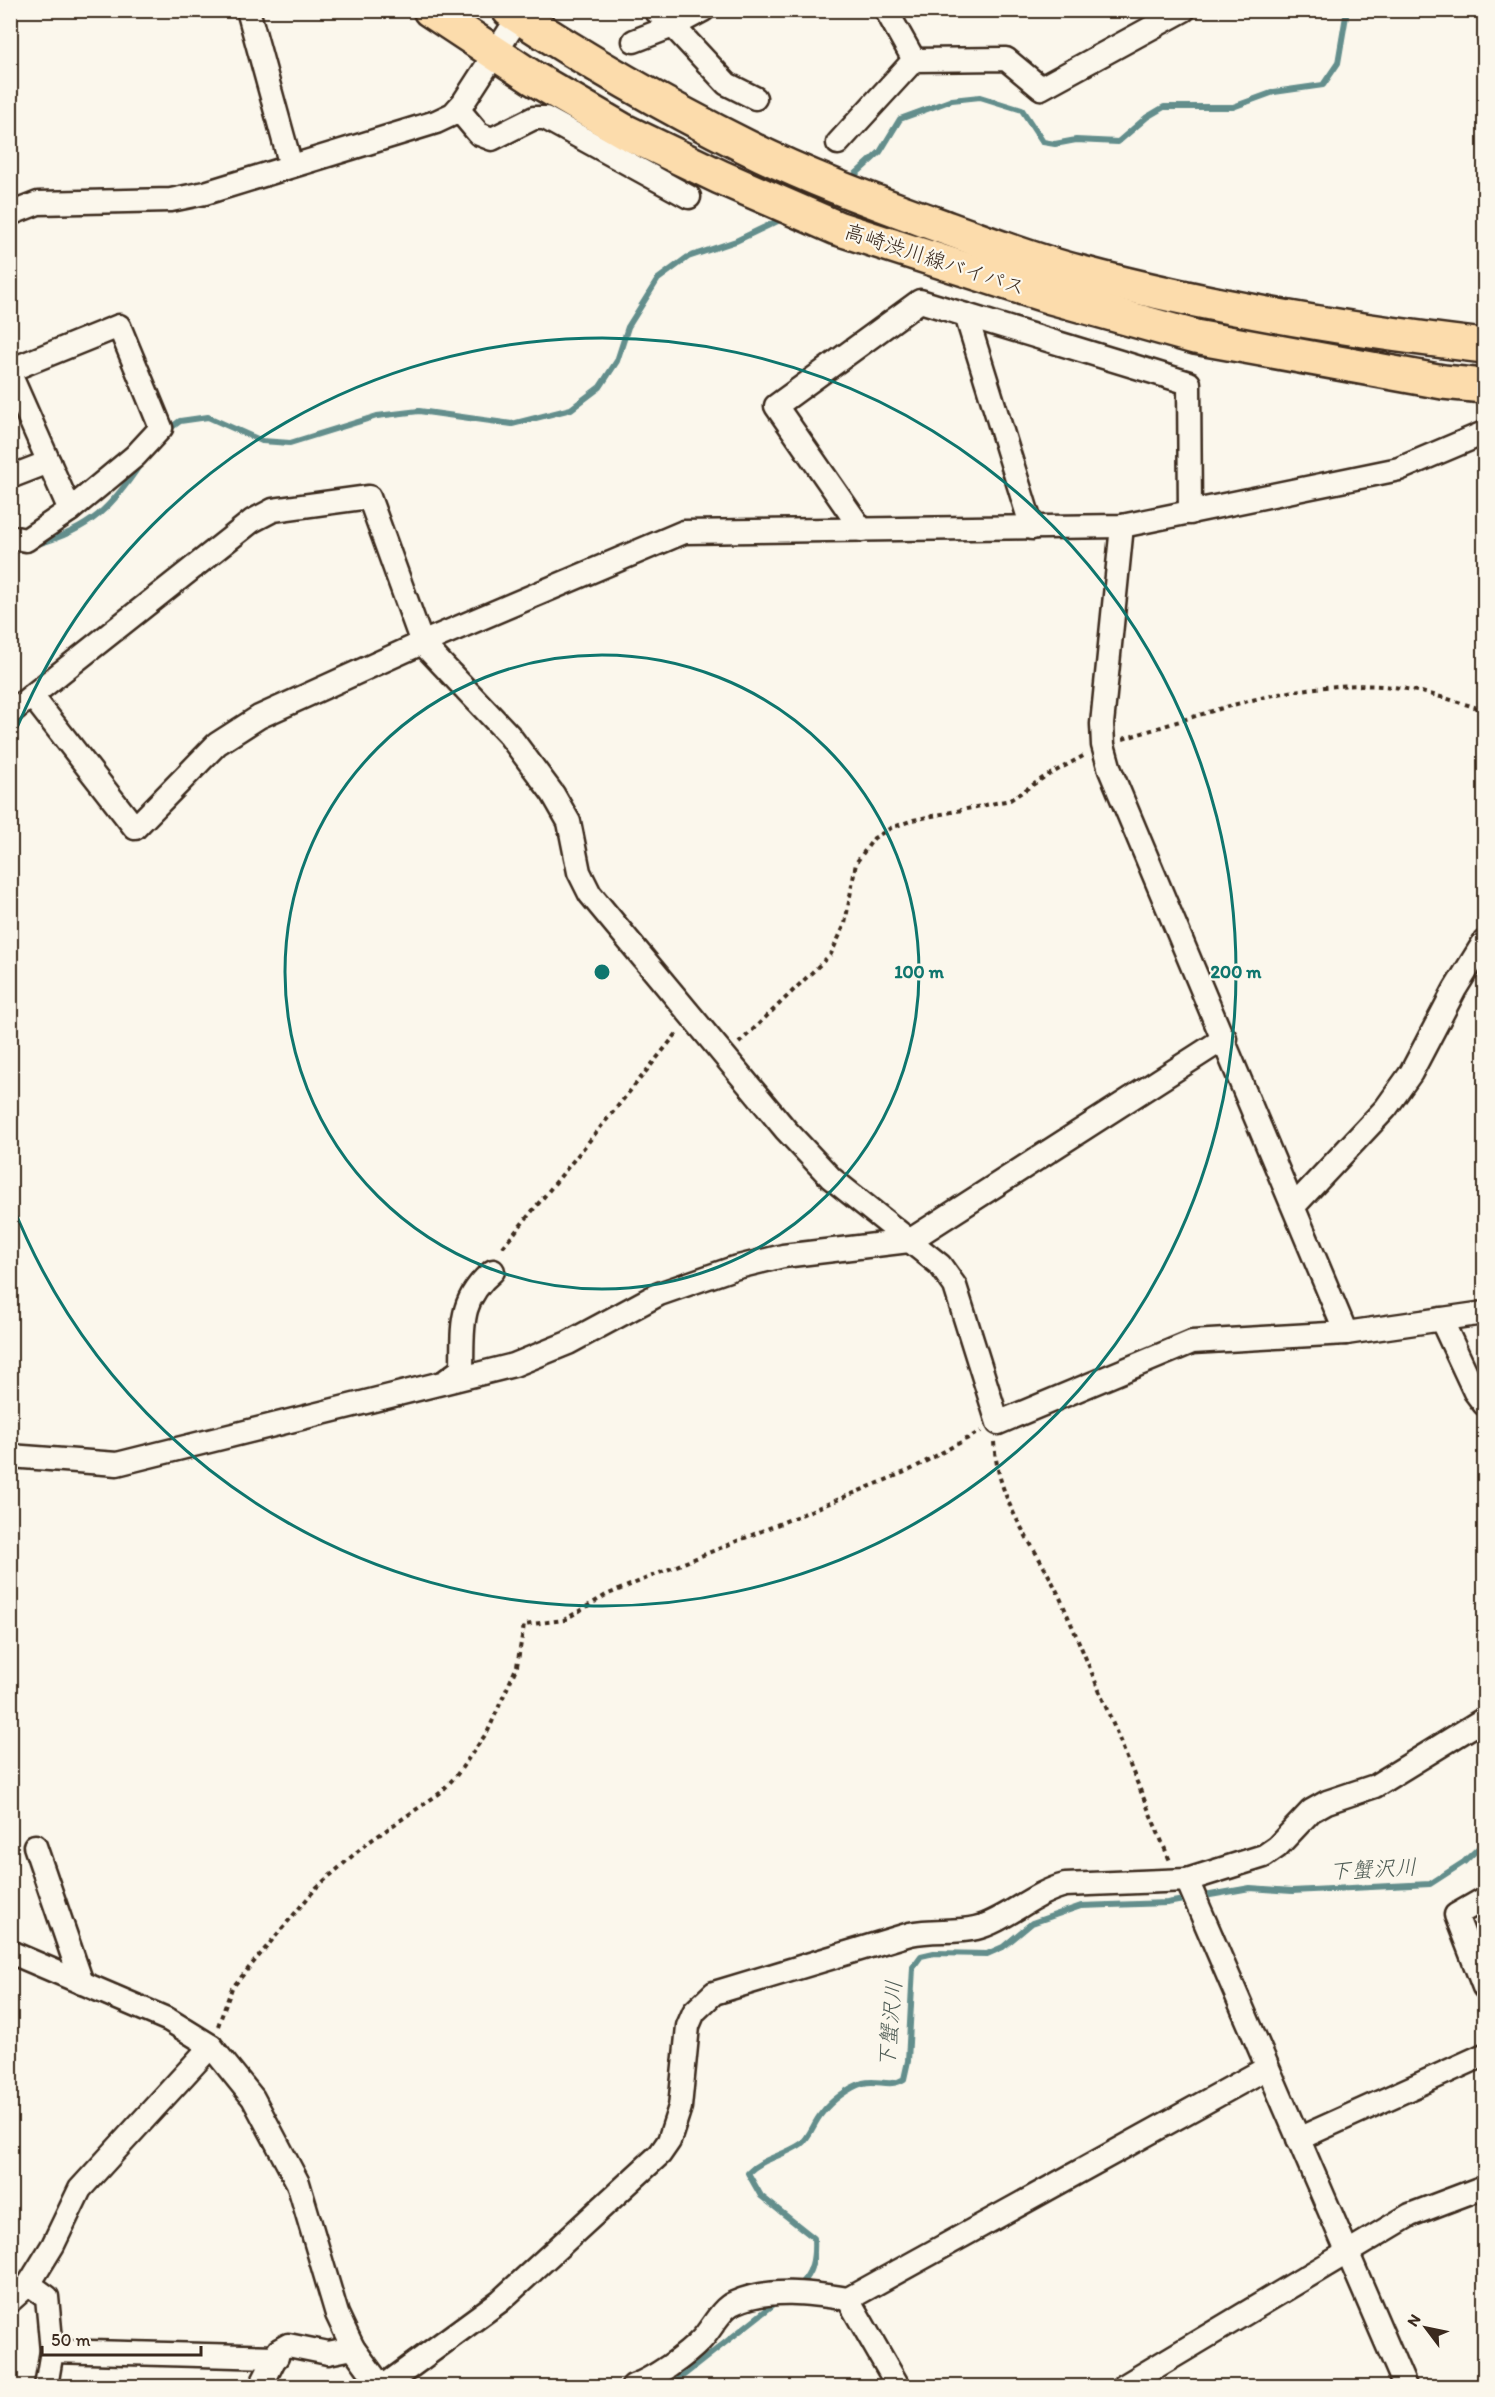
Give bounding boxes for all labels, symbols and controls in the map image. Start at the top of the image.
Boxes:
street label: 高崎渋川線バイパス [841,218,1029,300]
text: 100 m [894,961,945,983]
text: 200 m [1211,961,1262,983]
centre of rings [592,962,612,982]
water label: 下蟹沢川 [1328,1853,1418,1885]
water label: 下蟹沢川 [873,1979,907,2069]
north arrow [1396,2298,1456,2358]
text: N [1403,2311,1425,2330]
scale bar [42,2319,201,2357]
text: 50 m [51,2329,91,2351]

